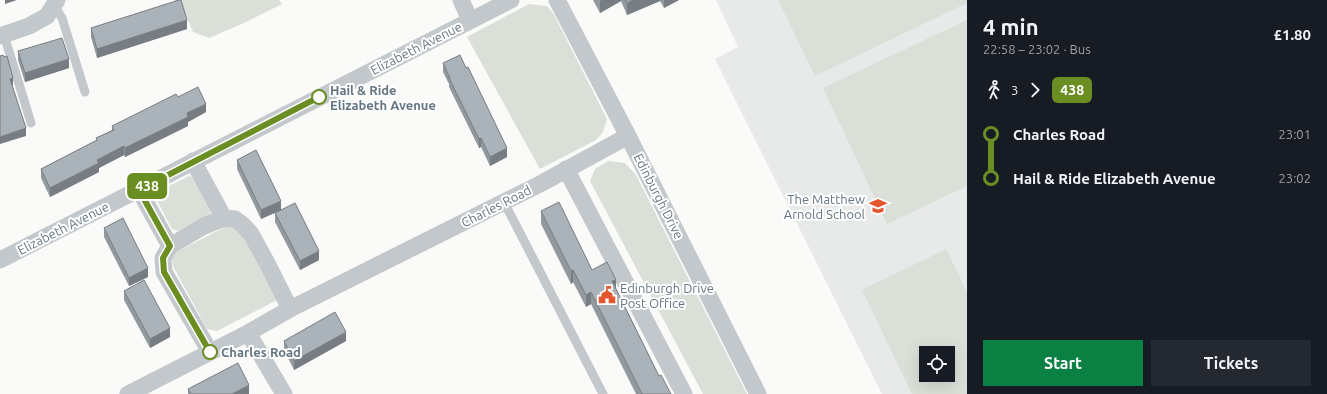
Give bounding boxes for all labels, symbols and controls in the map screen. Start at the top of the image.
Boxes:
text: 4 min [983,14,1039,39]
street label: Elizabeth Avenue [368,19,464,77]
text: £1.80 [1273,26,1311,43]
text: 22:58 – 23:02 · Bus [983,42,1091,56]
icon: walk [983,79,1005,101]
icon: forward [1024,79,1046,101]
text: 438 [1060,82,1084,98]
place label: Hail & Ride Elizabeth Avenue [330,83,436,112]
text: 3 [1011,83,1018,97]
marker: Hail & Ride Elizabeth Avenue [311,89,327,105]
text: Charles Road [1013,126,1105,143]
text: 23:01 [1278,127,1311,141]
street label: Edinburgh Drive [631,151,687,241]
text: Hail & Ride Elizabeth Avenue [1013,170,1216,187]
text: 23:02 [1278,171,1311,185]
line badge: 438 [124,173,170,199]
text: 438 [135,178,159,194]
street label: Charles Road [459,182,533,230]
place label: The Matthew Arnold School [784,192,866,221]
school or university icon: The Matthew Arnold School [868,196,888,216]
street label: Elizabeth Avenue [15,199,111,257]
place label: Edinburgh Drive Post Office [620,281,714,310]
public building icon: Edinburgh Drive Post Office [597,285,617,305]
button: Start [983,340,1143,386]
button: Tickets [1151,340,1311,386]
marker: Charles Road [202,344,218,360]
place label: Charles Road [221,345,301,359]
map controls [919,346,955,382]
button: locate [919,346,955,382]

